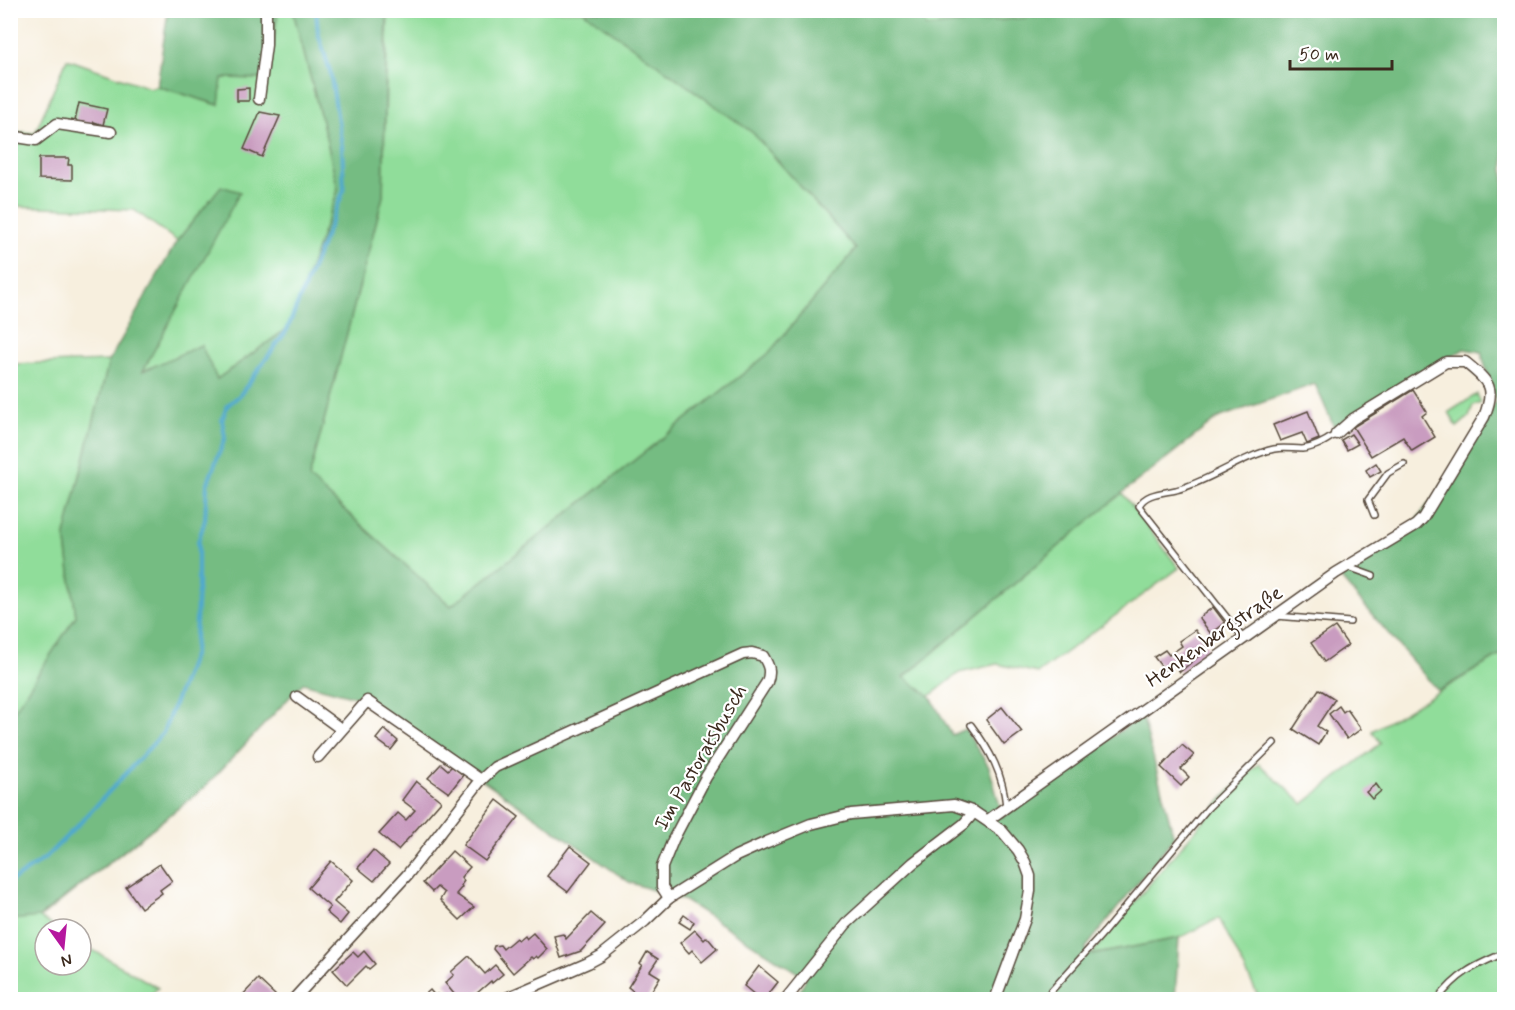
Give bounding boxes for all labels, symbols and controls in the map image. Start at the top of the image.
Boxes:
scale bar [1290,33,1392,71]
text: 50 m [1299,43,1339,67]
street label: Henkenbergstraße [1141,579,1290,696]
street label: Im Pastoratsbusch [648,679,754,836]
north arrow [33,917,93,977]
text: N [59,949,74,972]

